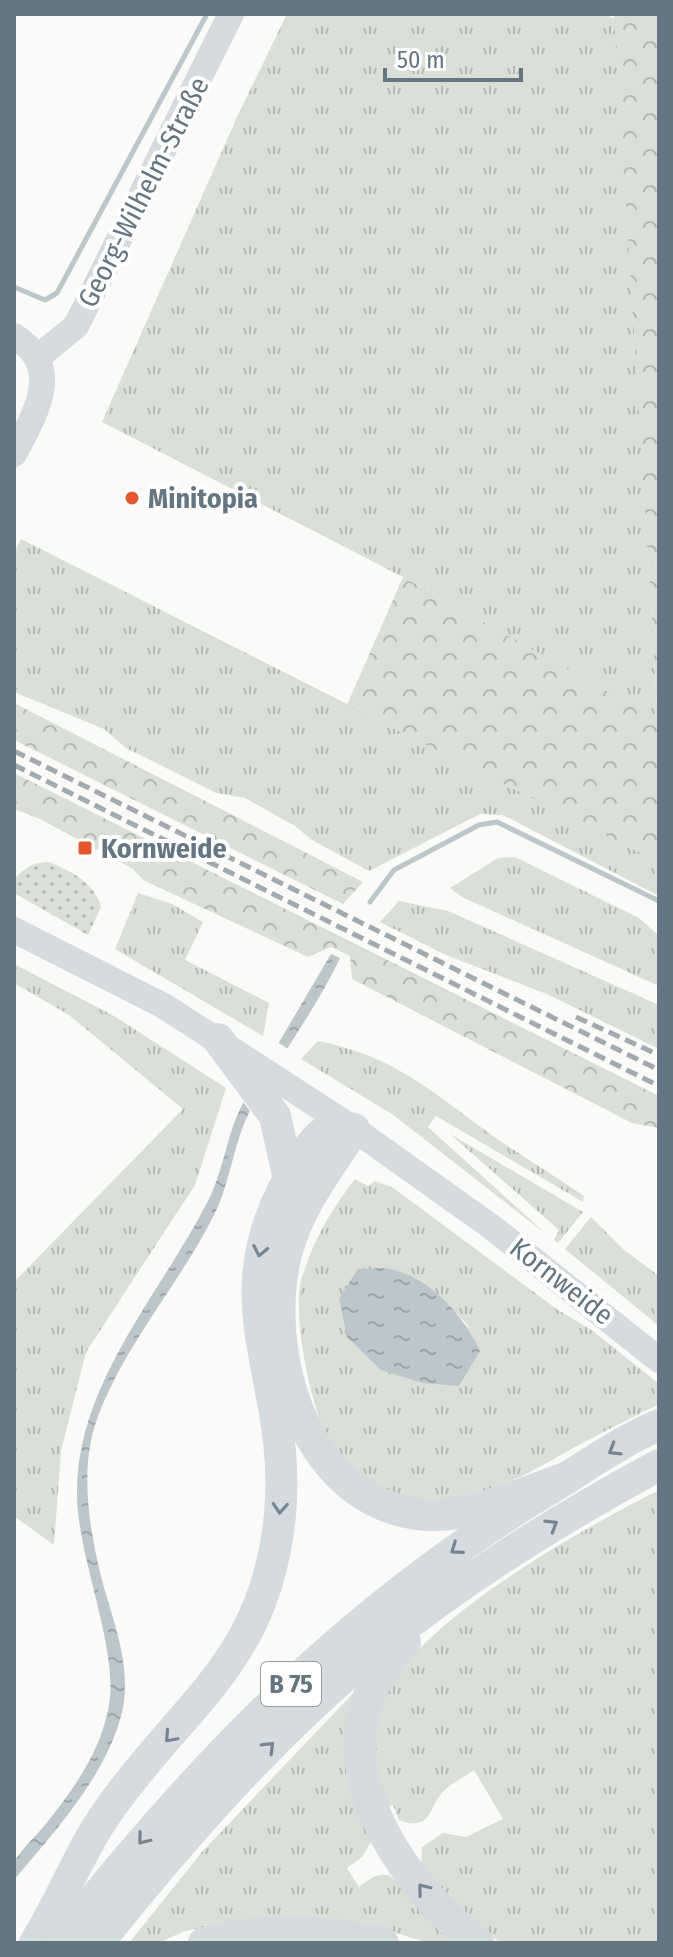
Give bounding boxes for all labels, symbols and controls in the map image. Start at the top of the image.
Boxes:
scale bar [385,32,521,82]
text: 50 m [397,46,445,74]
street label: Georg-Wilhelm-Straße [71,72,216,313]
place label: Minitopia [148,482,258,515]
marker: Minitopia [123,489,141,507]
place label: Kornweide [101,832,227,865]
marker: Kornweide [76,839,94,857]
street label: Kornweide [504,1231,620,1332]
one-way arrow [253,1244,270,1257]
one-way arrow [608,1440,623,1456]
one-way arrow [272,1502,289,1515]
one-way arrow [543,1520,558,1535]
one-way arrow [451,1539,465,1554]
road number: B 75 [261,1662,321,1706]
one-way arrow [165,1728,180,1743]
one-way arrow [260,1742,274,1756]
one-way arrow [138,1830,153,1844]
one-way arrow [418,1883,432,1898]

